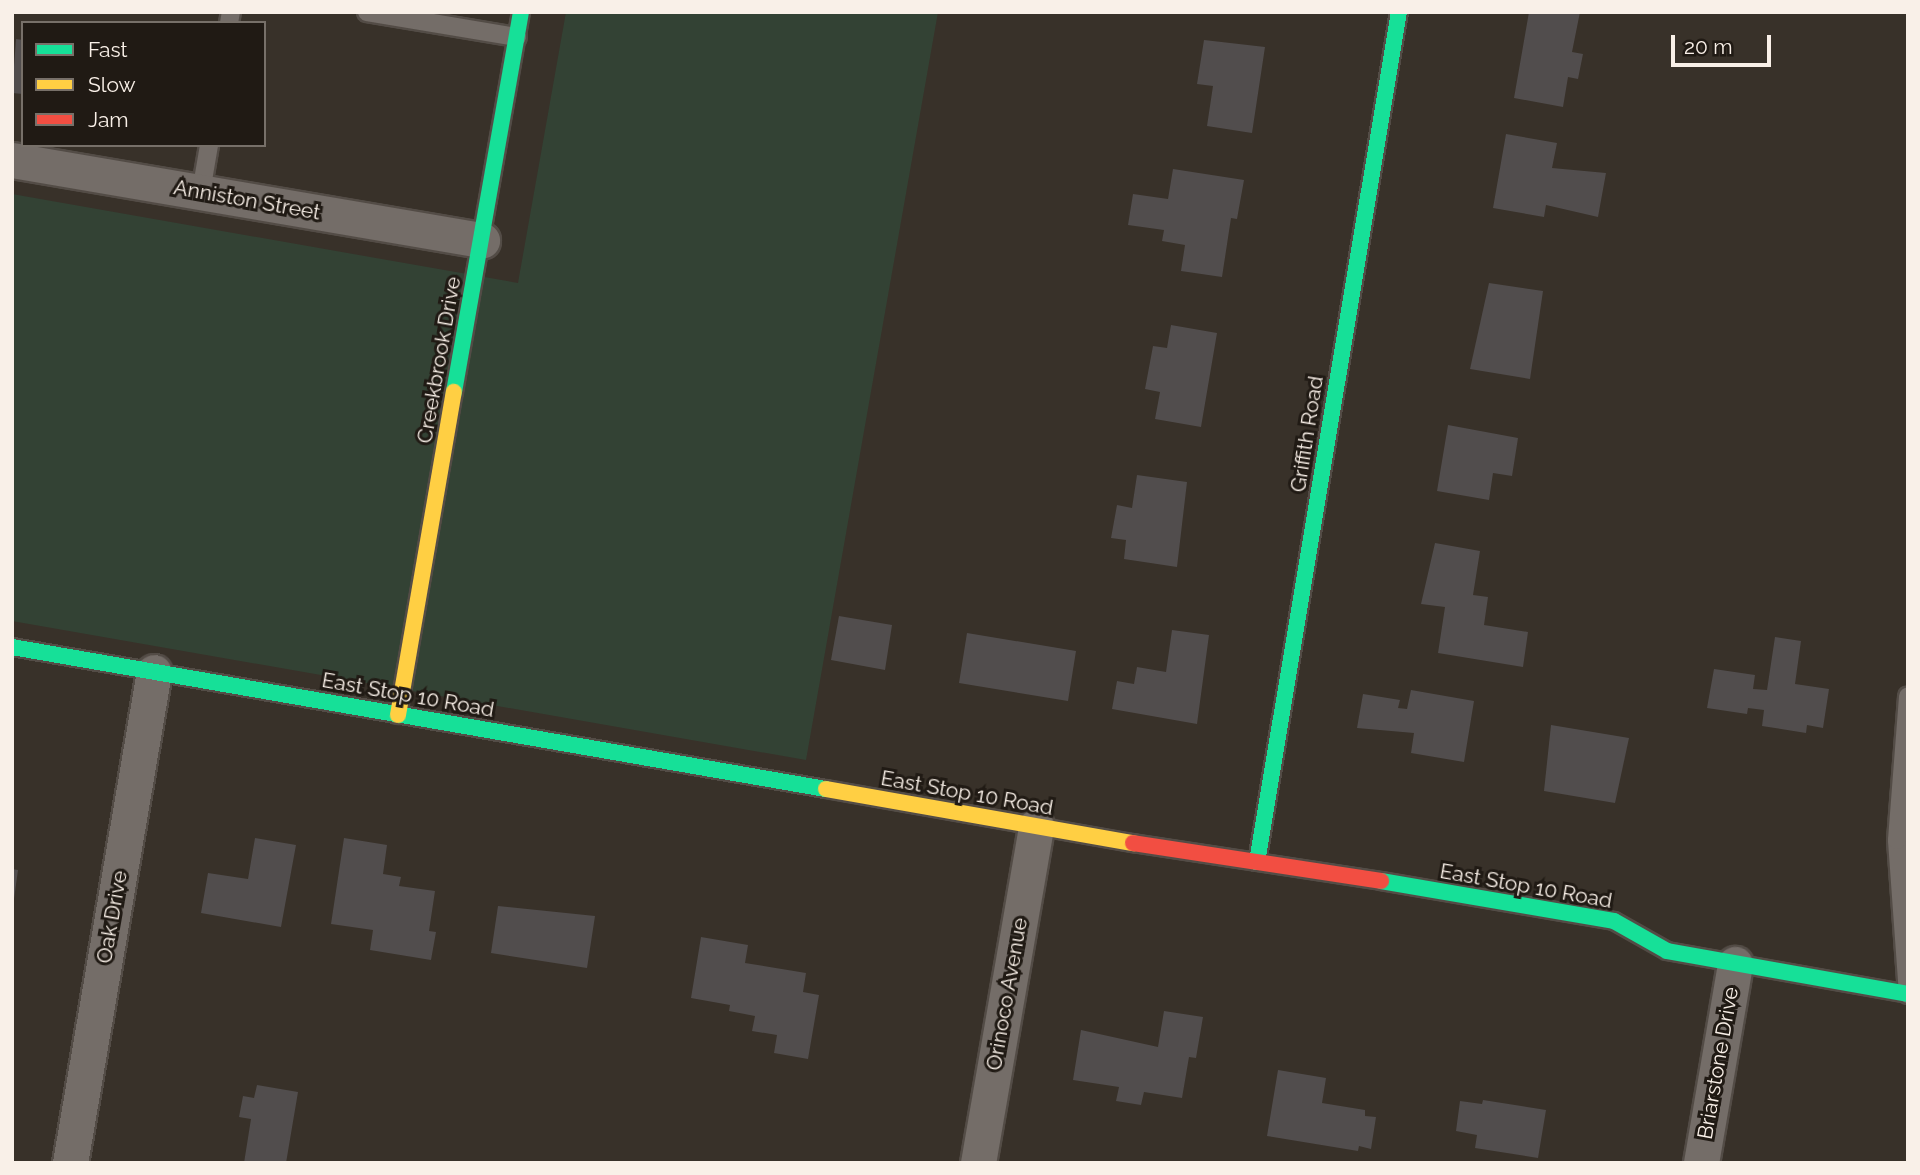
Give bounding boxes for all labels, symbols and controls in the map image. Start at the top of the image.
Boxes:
legend [21,21,266,147]
scale bar [1675,21,1775,65]
text: 20 m [1684,34,1732,59]
text: Fast [88,37,128,62]
text: Slow [88,72,136,97]
text: Jam [88,107,129,132]
street label: Anniston Street [172,175,322,225]
street label: Creekbrook Drive [412,275,466,445]
street label: Griffith Road [1285,374,1329,494]
street label: East Stop 10 Road [320,667,496,723]
street label: East Stop 10 Road [879,765,1055,821]
street label: East Stop 10 Road [1438,858,1614,914]
street label: Oak Drive [91,869,133,965]
street label: Orinoco Avenue [981,915,1033,1073]
street label: Briarstone Drive [1692,985,1744,1141]

